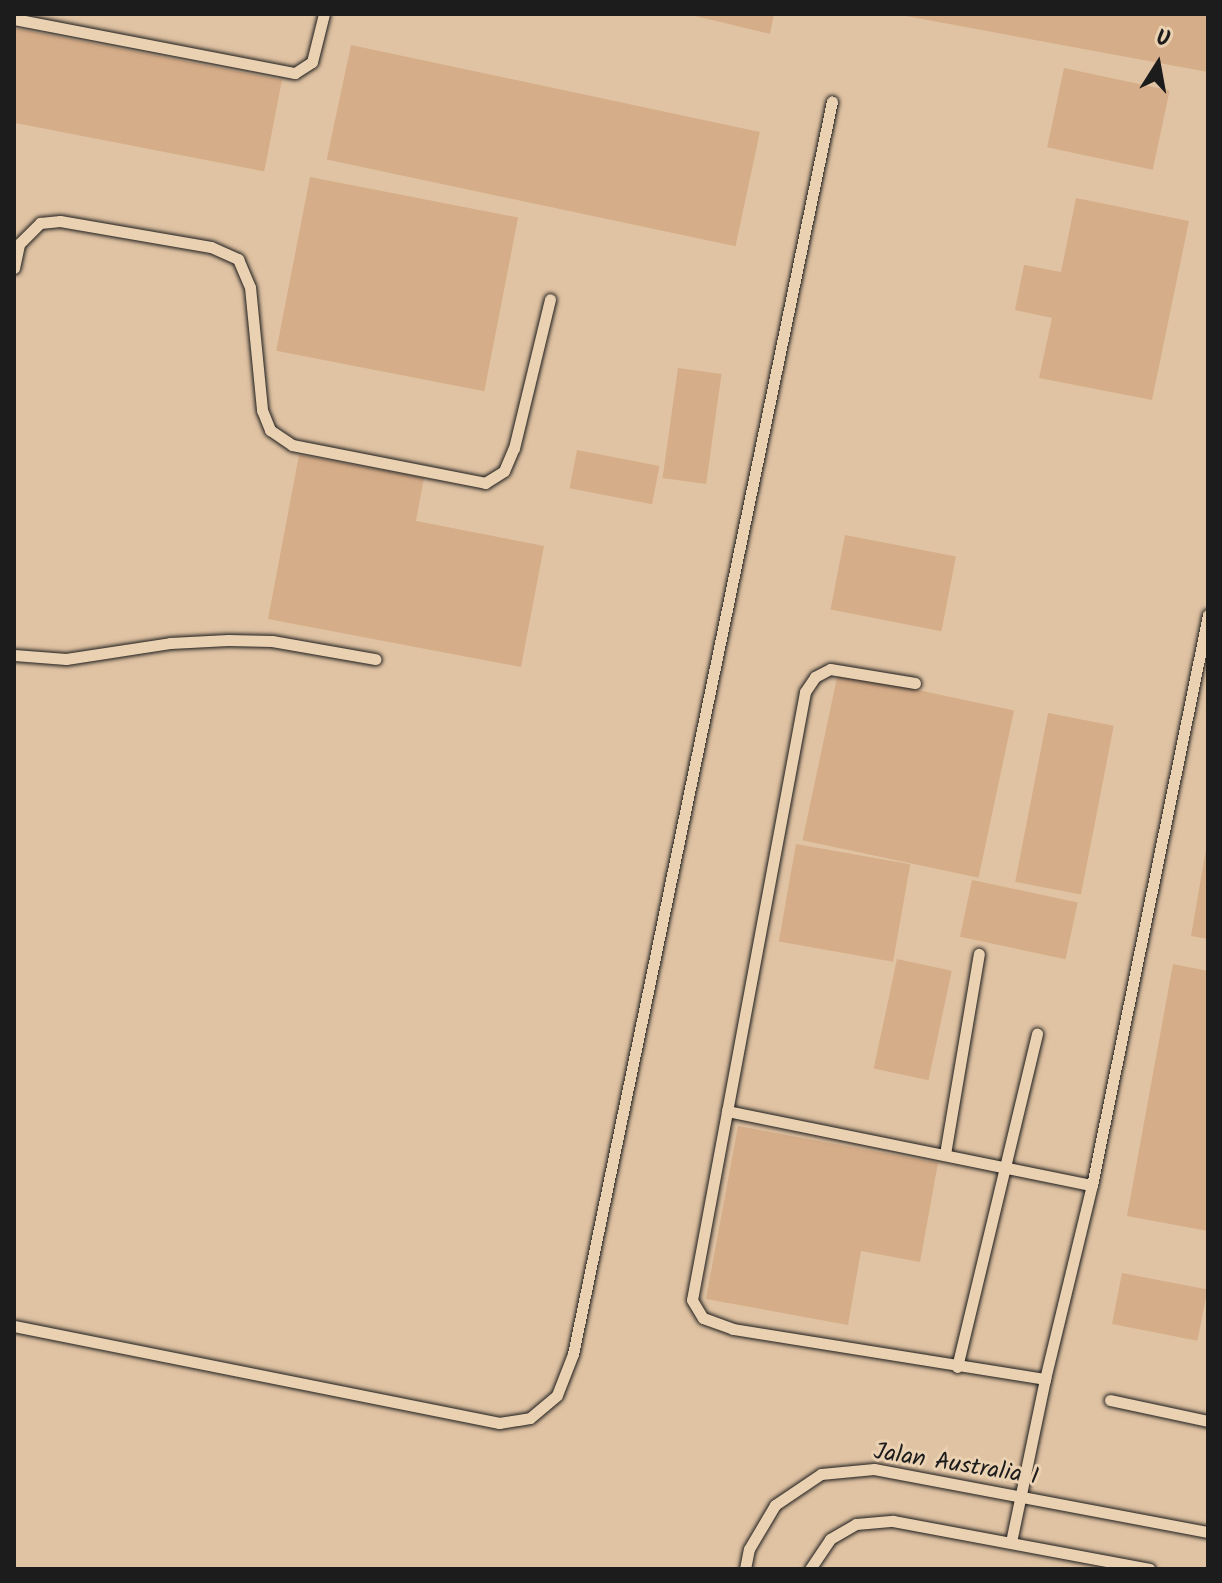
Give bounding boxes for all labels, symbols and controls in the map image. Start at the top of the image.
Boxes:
text: U [1153,22,1172,58]
north arrow [1118,24,1198,104]
street label: Jalan Australia I [871,1438,1041,1492]

